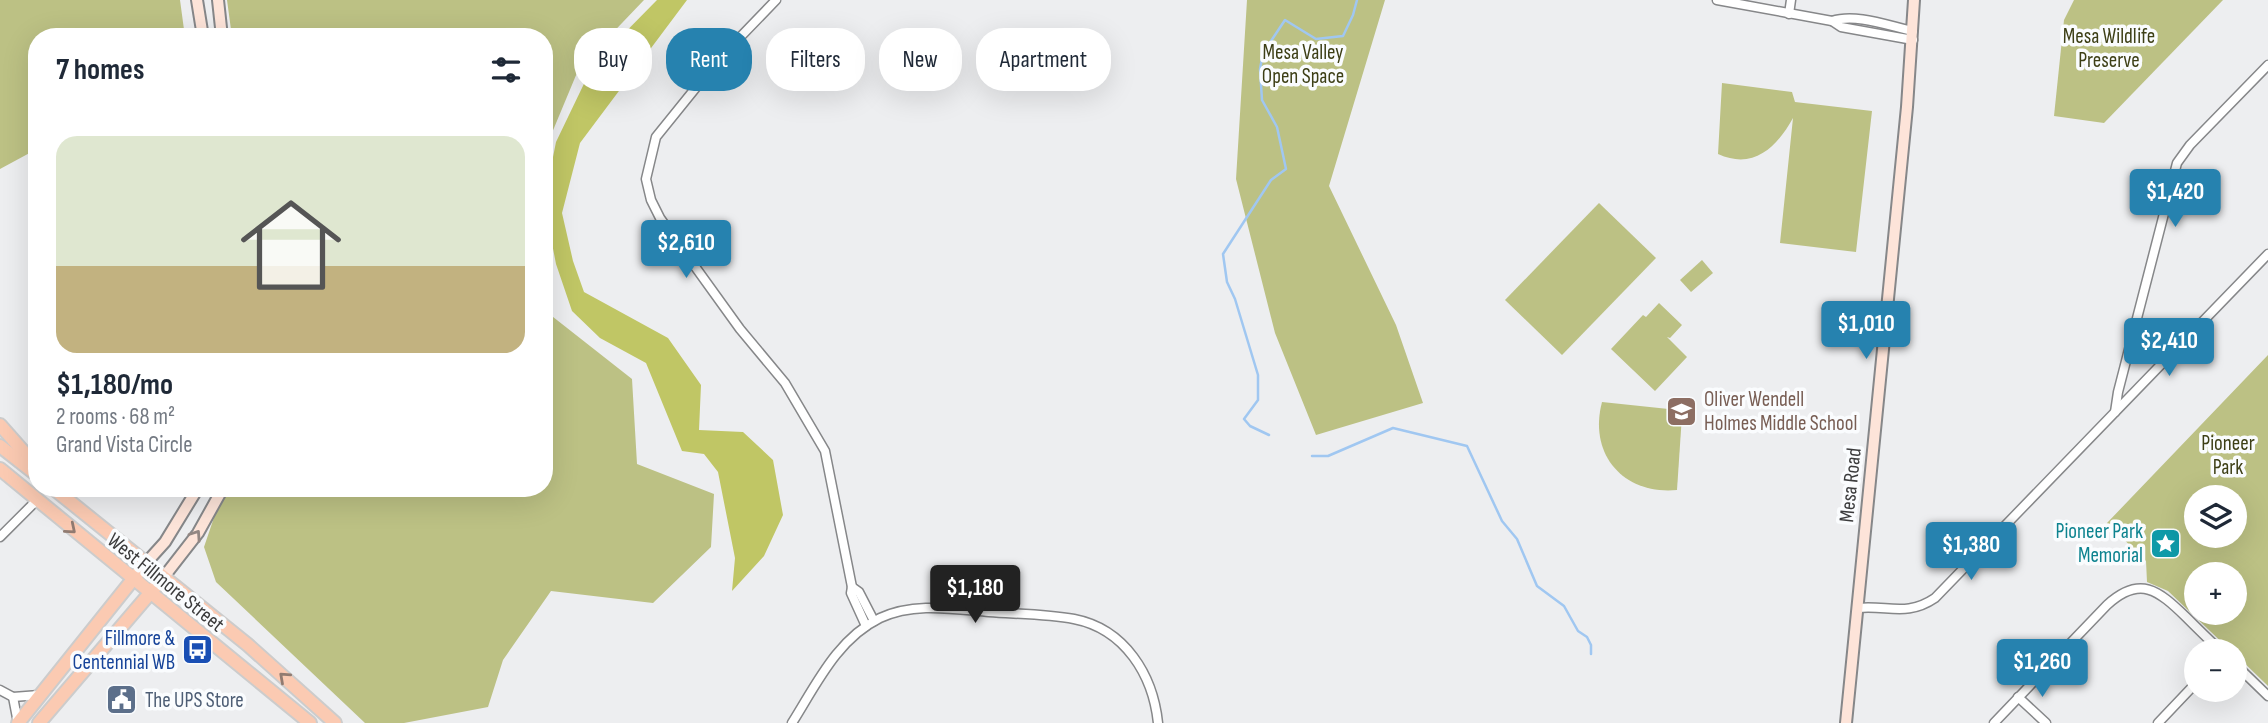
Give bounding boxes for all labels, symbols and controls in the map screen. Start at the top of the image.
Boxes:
park label: Mesa Wildlife Preserve [2063,24,2155,73]
chip: Buy [574,28,652,91]
chip: Rent [666,28,752,91]
chip: Filters [766,28,865,91]
chip: New [879,28,962,91]
chip: Apartment [976,28,1111,91]
park label: Mesa Valley Open Space [1262,40,1344,89]
icon: filters [487,51,525,89]
text: 7 homes [56,52,144,88]
pin: $1,420 [2118,170,2232,229]
text: $1,420 [2146,178,2204,206]
icon: home [228,182,354,308]
pin: $2,610 [629,220,743,280]
text: $2,610 [657,229,715,257]
pin: $1,010 [1809,302,1923,361]
text: $1,010 [1837,310,1895,338]
pin: $2,410 [2112,318,2226,378]
text: $2,410 [2140,327,2198,355]
text: $1,180/mo [56,367,173,403]
place label: Oliver Wendell Holmes Middle School [1704,387,1857,436]
school or university icon: Oliver Wendell Holmes Middle School [1664,394,1698,428]
text: 2 rooms · 68 m² [56,403,175,431]
text: Grand Vista Circle [56,431,192,459]
park label: Pioneer Park [2201,431,2255,480]
street label: Mesa Road [1834,447,1867,524]
map controls [2184,485,2247,702]
button: layers [2184,485,2247,548]
place label: Pioneer Park Memorial [2056,519,2143,568]
one-way arrow [63,521,76,533]
pin: $1,380 [1914,522,2028,582]
place icon: Pioneer Park Memorial [2149,526,2183,560]
street label: West Fillmore Street [102,528,229,637]
one-way arrow [188,530,200,543]
text: $1,380 [1942,531,2000,559]
button: + [2184,562,2247,625]
pin: $1,180 [918,566,1032,625]
text: $1,180 [946,574,1004,602]
place label: Fillmore & Centennial WB [73,626,175,675]
bus stop icon: Fillmore & Centennial WB [181,633,215,667]
button: − [2184,639,2247,702]
pin: $1,260 [1985,640,2099,699]
text: $1,260 [2013,648,2071,676]
one-way arrow [279,673,292,685]
public building icon: The UPS Store [105,683,139,717]
place label: The UPS Store [145,688,244,713]

